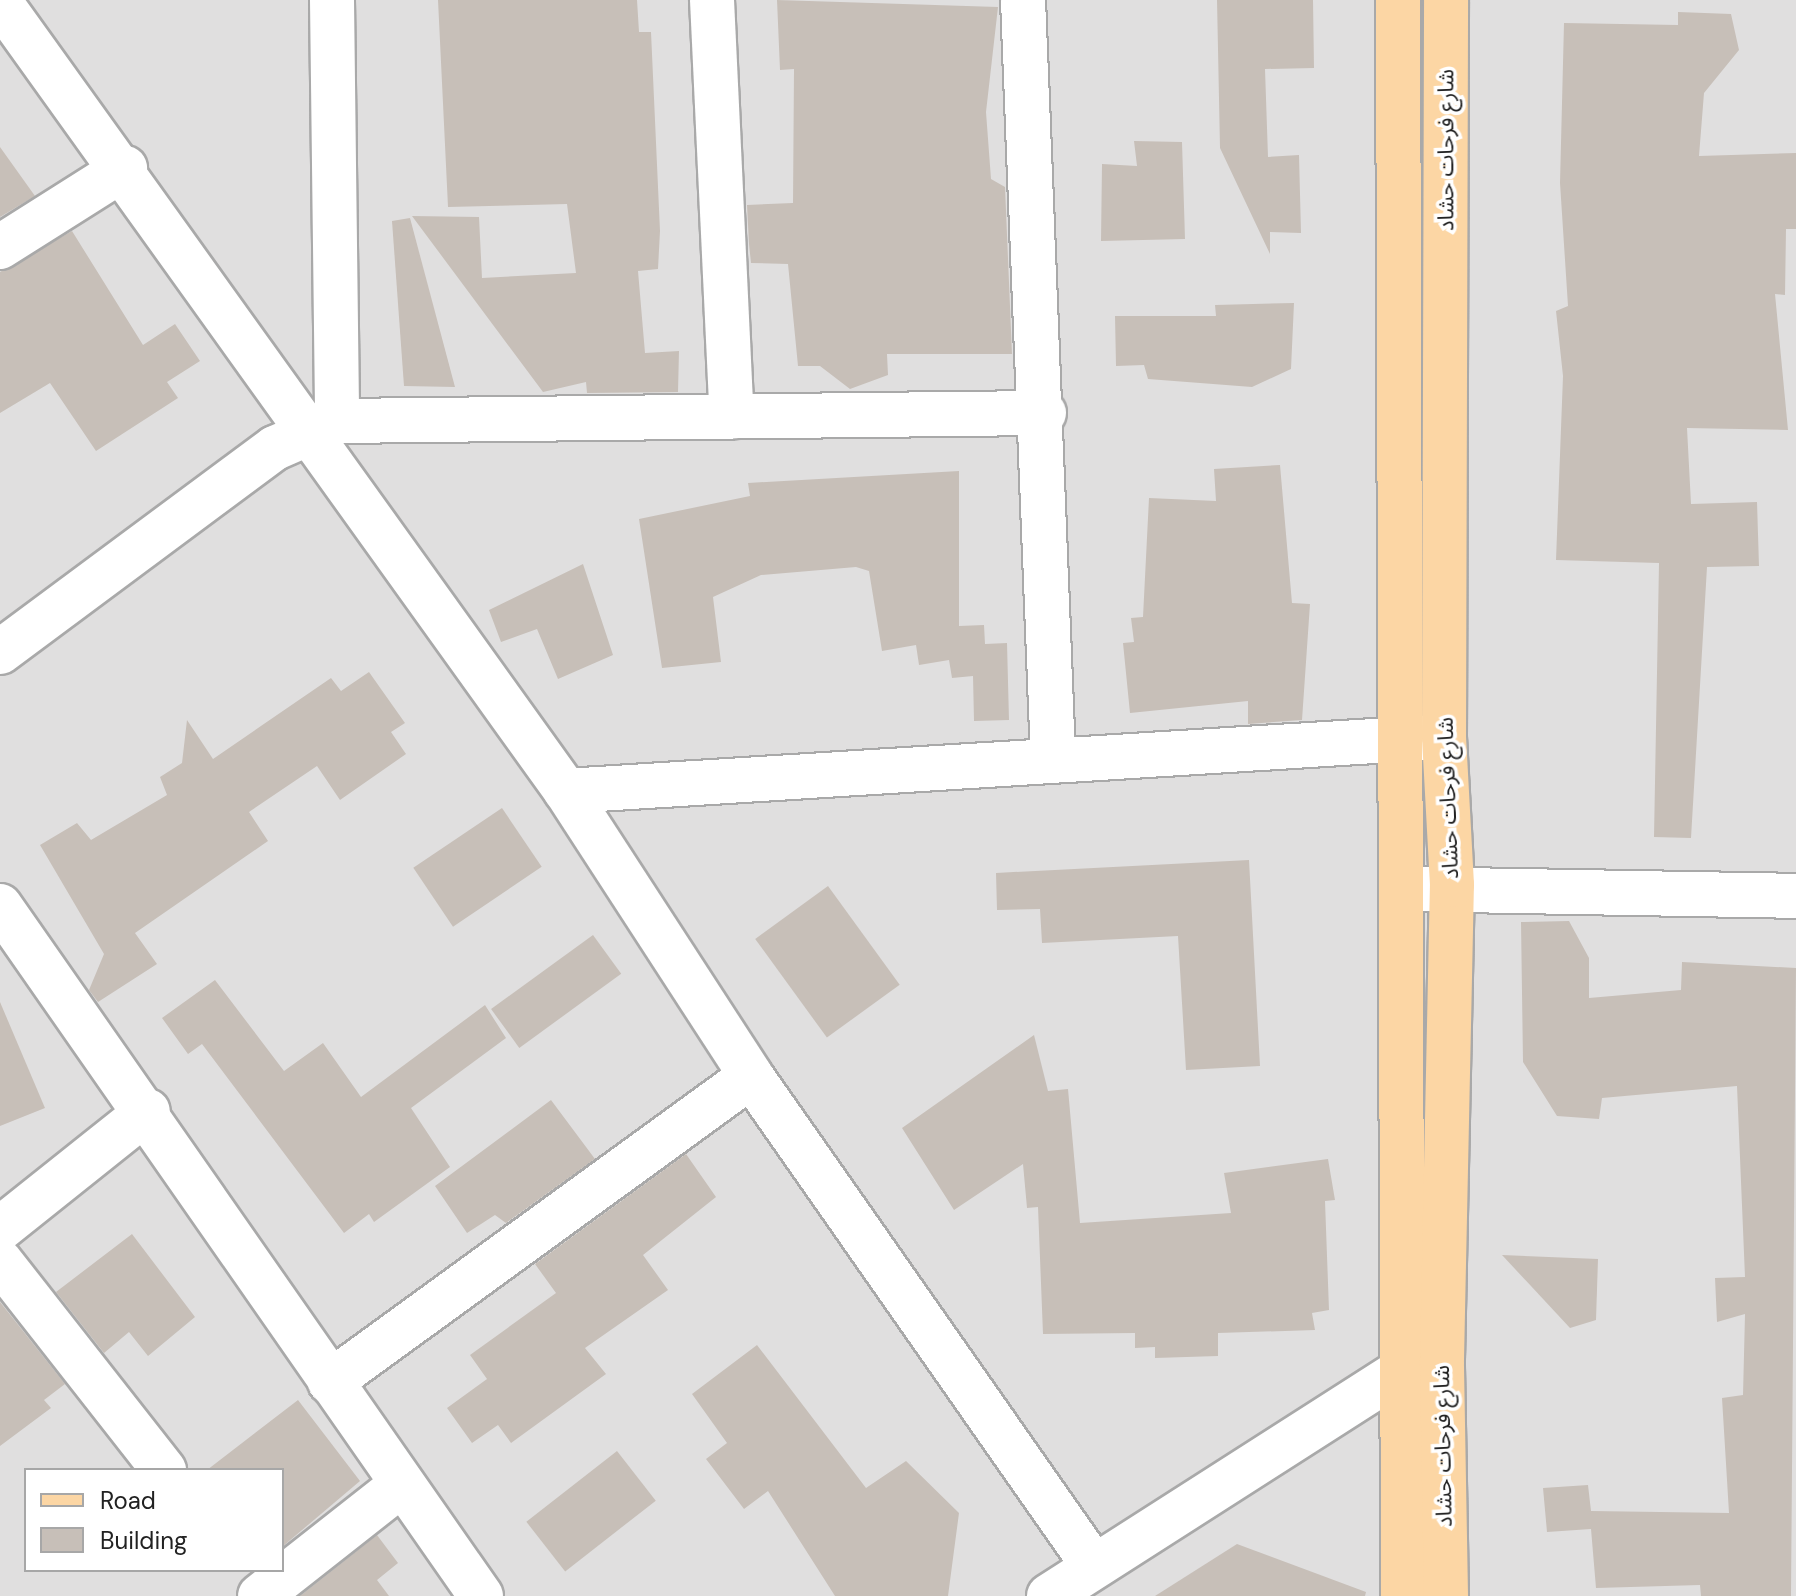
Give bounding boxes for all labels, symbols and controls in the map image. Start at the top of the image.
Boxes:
street label: شارع فرحات حشاد [1433,69,1459,231]
street label: شارع فرحات حشاد [1432,717,1464,879]
street label: شارع فرحات حشاد [1428,1365,1458,1527]
legend [24,1468,284,1572]
text: Road [100,1485,156,1516]
text: Building [100,1525,187,1556]

